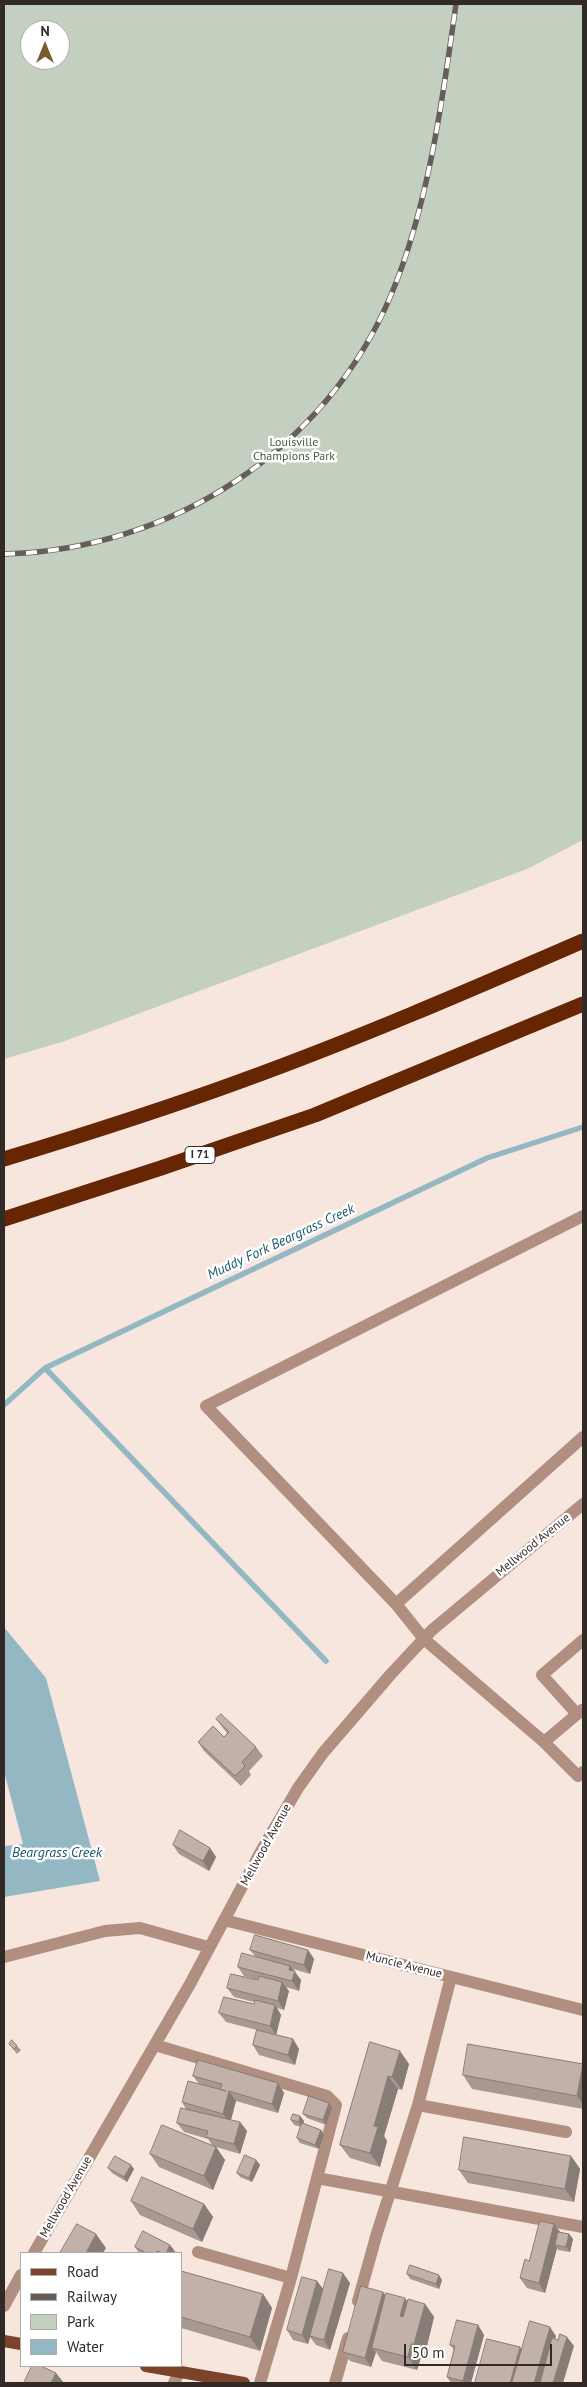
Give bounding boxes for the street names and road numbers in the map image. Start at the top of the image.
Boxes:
road number: I 71 [185,1146,215,1164]
street label: Mellwood Avenue [493,1511,573,1579]
street label: Mellwood Avenue [238,1802,294,1888]
street label: Muncie Avenue [364,1949,444,1981]
street label: Mellwood Avenue [37,2154,95,2240]

